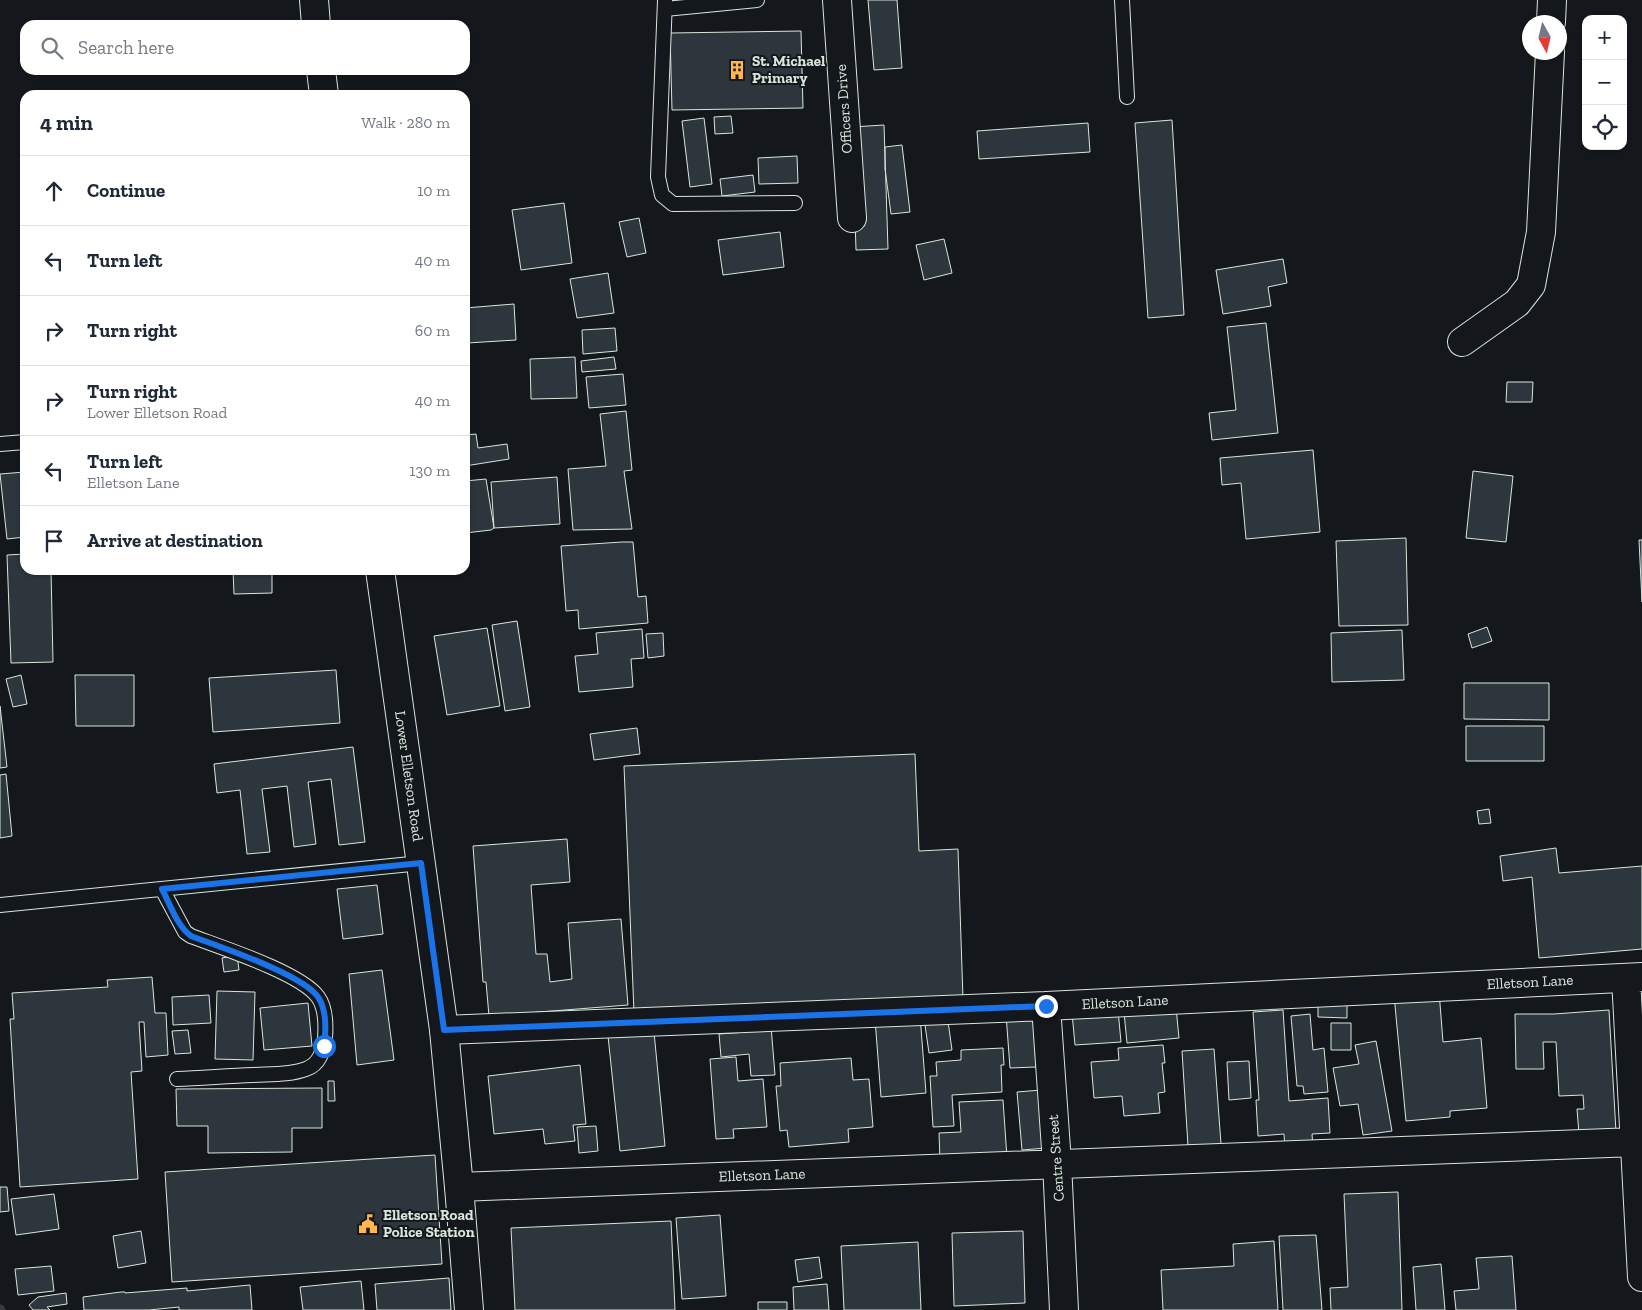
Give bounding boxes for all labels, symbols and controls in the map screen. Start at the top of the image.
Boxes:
north arrow [1522,15,1567,60]
map controls [1582,15,1627,150]
button: + [1582,15,1627,60]
search box [20,20,470,75]
icon: search [38,34,66,62]
text: Search here [78,36,174,59]
place label: St. Michael Primary [752,52,825,87]
building icon: St. Michael Primary [726,59,748,81]
button: − [1582,60,1627,105]
street label: Officers Drive [832,64,856,154]
button: locate [1582,105,1627,150]
text: 4 min [40,110,93,135]
text: Walk · 280 m [361,113,450,132]
icon: ahead [40,177,68,205]
text: Continue [87,179,165,202]
text: 10 m [417,181,450,200]
icon: left [40,247,68,275]
text: Turn left [87,249,162,272]
text: 40 m [415,251,450,270]
icon: right [40,317,68,345]
text: Turn right [87,319,177,342]
text: 60 m [415,321,450,340]
text: Turn right [87,380,177,403]
icon: right [40,387,68,415]
text: 40 m [415,391,450,410]
text: Lower Elletson Road [87,403,227,422]
text: Turn left [87,450,162,473]
icon: left [40,457,68,485]
text: 130 m [409,461,450,480]
text: Elletson Lane [87,473,180,492]
icon: arrive [40,527,68,555]
text: Arrive at destination [87,529,263,552]
street label: Lower Elletson Road [391,710,427,843]
street label: Elletson Lane [1486,971,1574,993]
street label: Elletson Lane [1081,991,1169,1013]
route end [1035,995,1058,1018]
route start [313,1035,336,1058]
street label: Centre Street [1044,1113,1068,1202]
street label: Elletson Lane [718,1164,806,1186]
place label: Elletson Road Police Station [383,1206,475,1241]
public building icon: Elletson Road Police Station [357,1213,379,1235]

